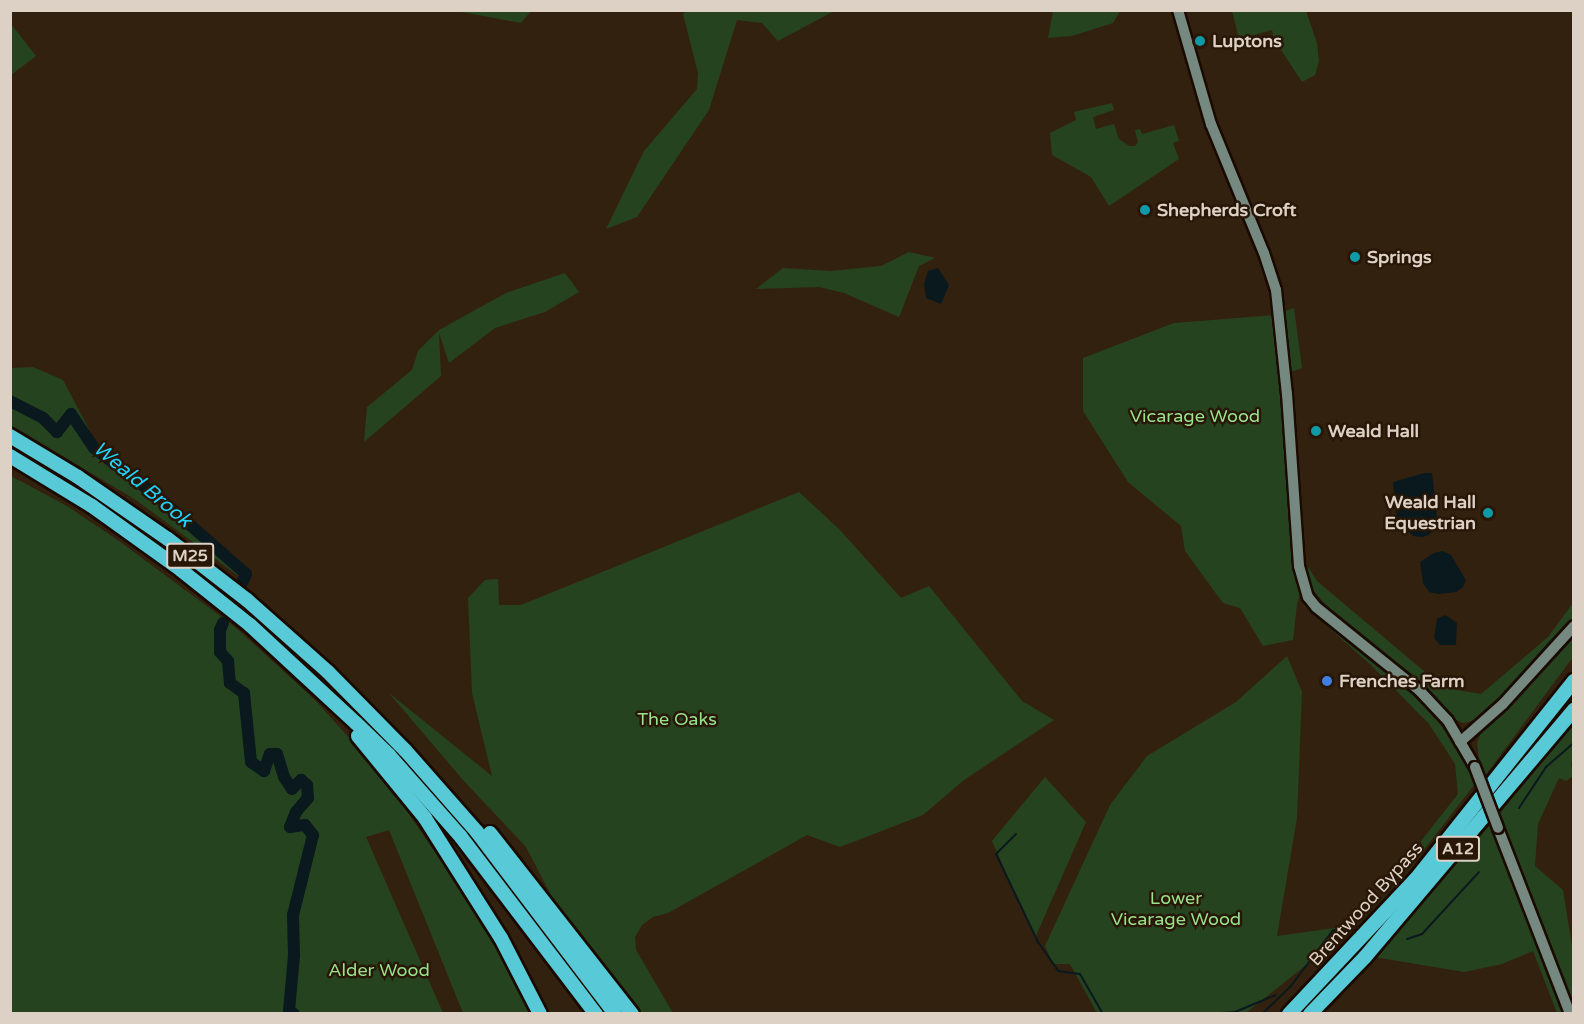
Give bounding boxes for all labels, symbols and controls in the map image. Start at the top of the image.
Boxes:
place label: Luptons [1212,30,1282,52]
marker: Luptons [1193,34,1207,48]
place label: Shepherds Croft [1157,199,1296,221]
marker: Shepherds Croft [1138,203,1152,217]
place label: Springs [1367,246,1432,268]
marker: Springs [1348,250,1362,264]
park label: Vicarage Wood [1130,405,1260,427]
place label: Weald Hall [1328,420,1419,442]
marker: Weald Hall [1309,424,1323,438]
water label: Weald Brook [88,437,196,533]
place label: Weald Hall Equestrian [1384,492,1476,534]
marker: Weald Hall Equestrian [1481,506,1495,520]
road number: M25 [166,543,214,569]
place label: Frenches Farm [1339,670,1464,692]
marker: Frenches Farm [1320,674,1334,688]
park label: The Oaks [637,708,717,730]
road number: A12 [1436,836,1480,862]
street label: Brentwood Bypass [1305,838,1427,970]
park label: Lower Vicarage Wood [1111,888,1241,930]
park label: Alder Wood [328,959,430,981]

